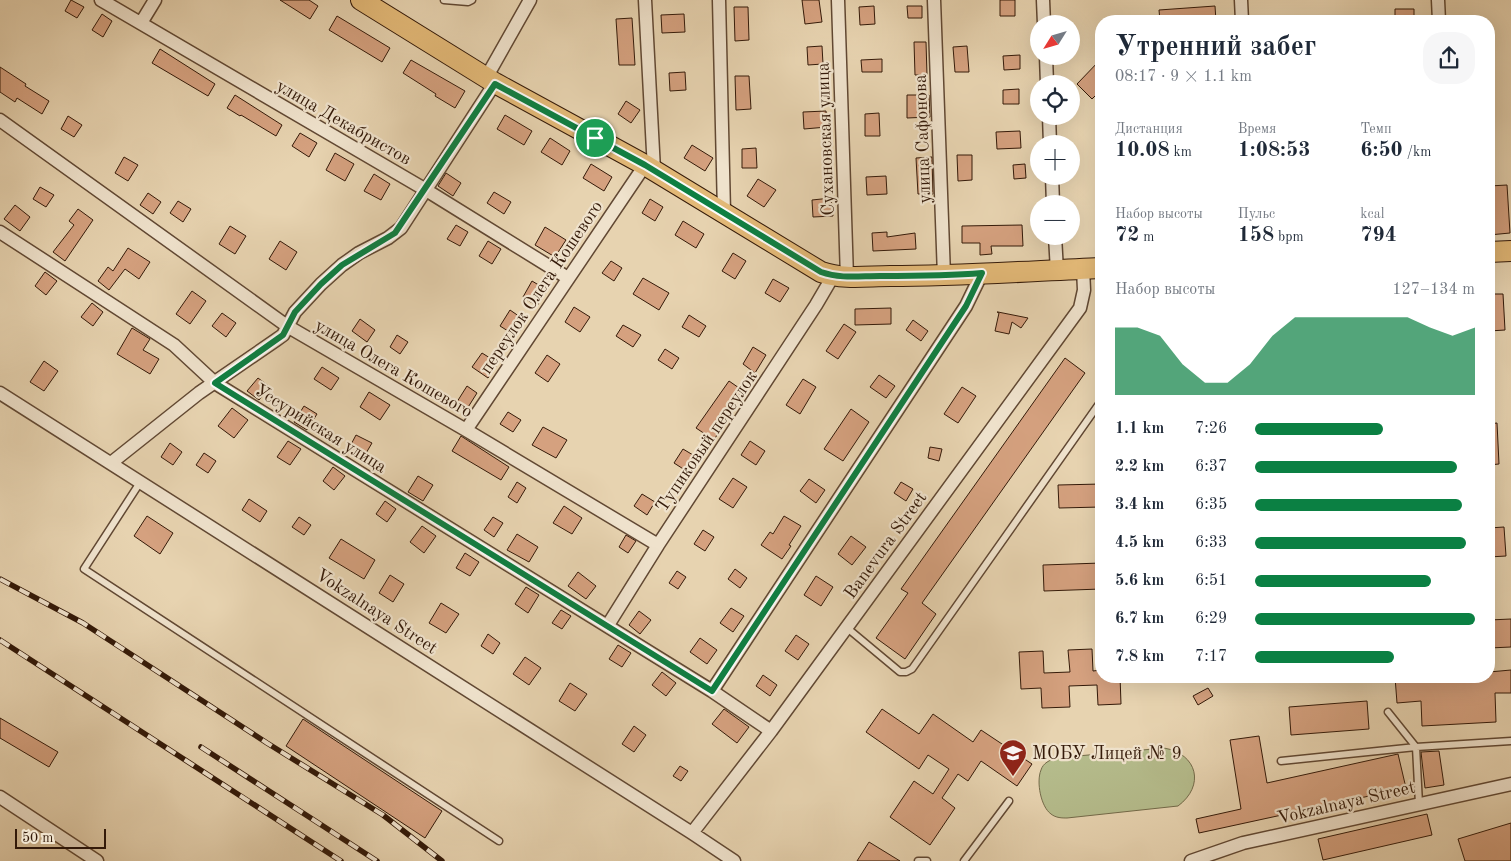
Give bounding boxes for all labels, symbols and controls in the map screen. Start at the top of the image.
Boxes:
north arrow [1030,15,1080,65]
map controls [1030,15,1080,245]
button: share [1423,32,1475,84]
text: Утренний забег [1115,34,1316,62]
street label: Сухановская улица [814,62,838,216]
text: 08:17 · 9 × 1.1 km [1115,69,1252,85]
street label: улица Сафонова [912,74,935,204]
button: locate [1030,75,1080,125]
street label: улица Декабристов [273,77,414,169]
pin [574,117,616,159]
text: Дистанция [1115,122,1183,136]
text: Время [1238,122,1276,136]
text: Темп [1360,122,1392,136]
icon: arrive [581,124,609,152]
button: + [1030,135,1080,185]
text: 10.08 [1115,140,1170,161]
text: 1:08:53 [1238,140,1310,161]
text: 6:50 [1360,140,1403,161]
text: km [1170,145,1192,159]
text: /km [1403,145,1431,159]
button: − [1030,195,1080,245]
street label: переулок Олега Кошевого [477,198,606,377]
text: Набор высоты [1115,207,1203,221]
text: Пульс [1238,207,1275,221]
text: kcal [1360,207,1384,221]
text: 72 [1115,225,1139,246]
text: 158 [1238,225,1274,246]
text: 794 [1360,225,1397,246]
text: m [1139,230,1154,244]
text: bpm [1274,230,1304,244]
text: Набор высоты [1115,282,1215,298]
text: 127–134 m [1392,282,1475,298]
street label: улица Олега Кошевого [311,316,476,421]
street label: Тупиковый переулок [653,368,761,516]
street label: Уссурийская улица [251,381,390,477]
text: 1.1 km [1115,421,1164,437]
text: 7:26 [1195,421,1227,437]
text: 2.2 km [1115,459,1164,475]
text: 6:37 [1195,459,1227,475]
street label: Banevura Street [841,489,931,602]
text: 3.4 km [1115,497,1164,513]
text: 6:35 [1195,497,1227,513]
text: 4.5 km [1115,535,1164,551]
text: 6:33 [1195,535,1227,551]
street label: Vokzalnaya Street [312,566,441,658]
text: 5.6 km [1115,573,1164,589]
text: 6:51 [1195,573,1227,589]
text: 6.7 km [1115,611,1164,627]
text: 6:29 [1195,611,1227,627]
text: 7.8 km [1115,649,1164,665]
text: 7:17 [1195,649,1227,665]
school or university icon: МОБУ Лицей № 9 [998,738,1028,777]
place label: МОБУ Лицей № 9 [1032,745,1182,763]
street label: Vokzalnaya Street [1275,778,1417,828]
scale bar [15,826,106,849]
text: 50 m [22,831,53,845]

